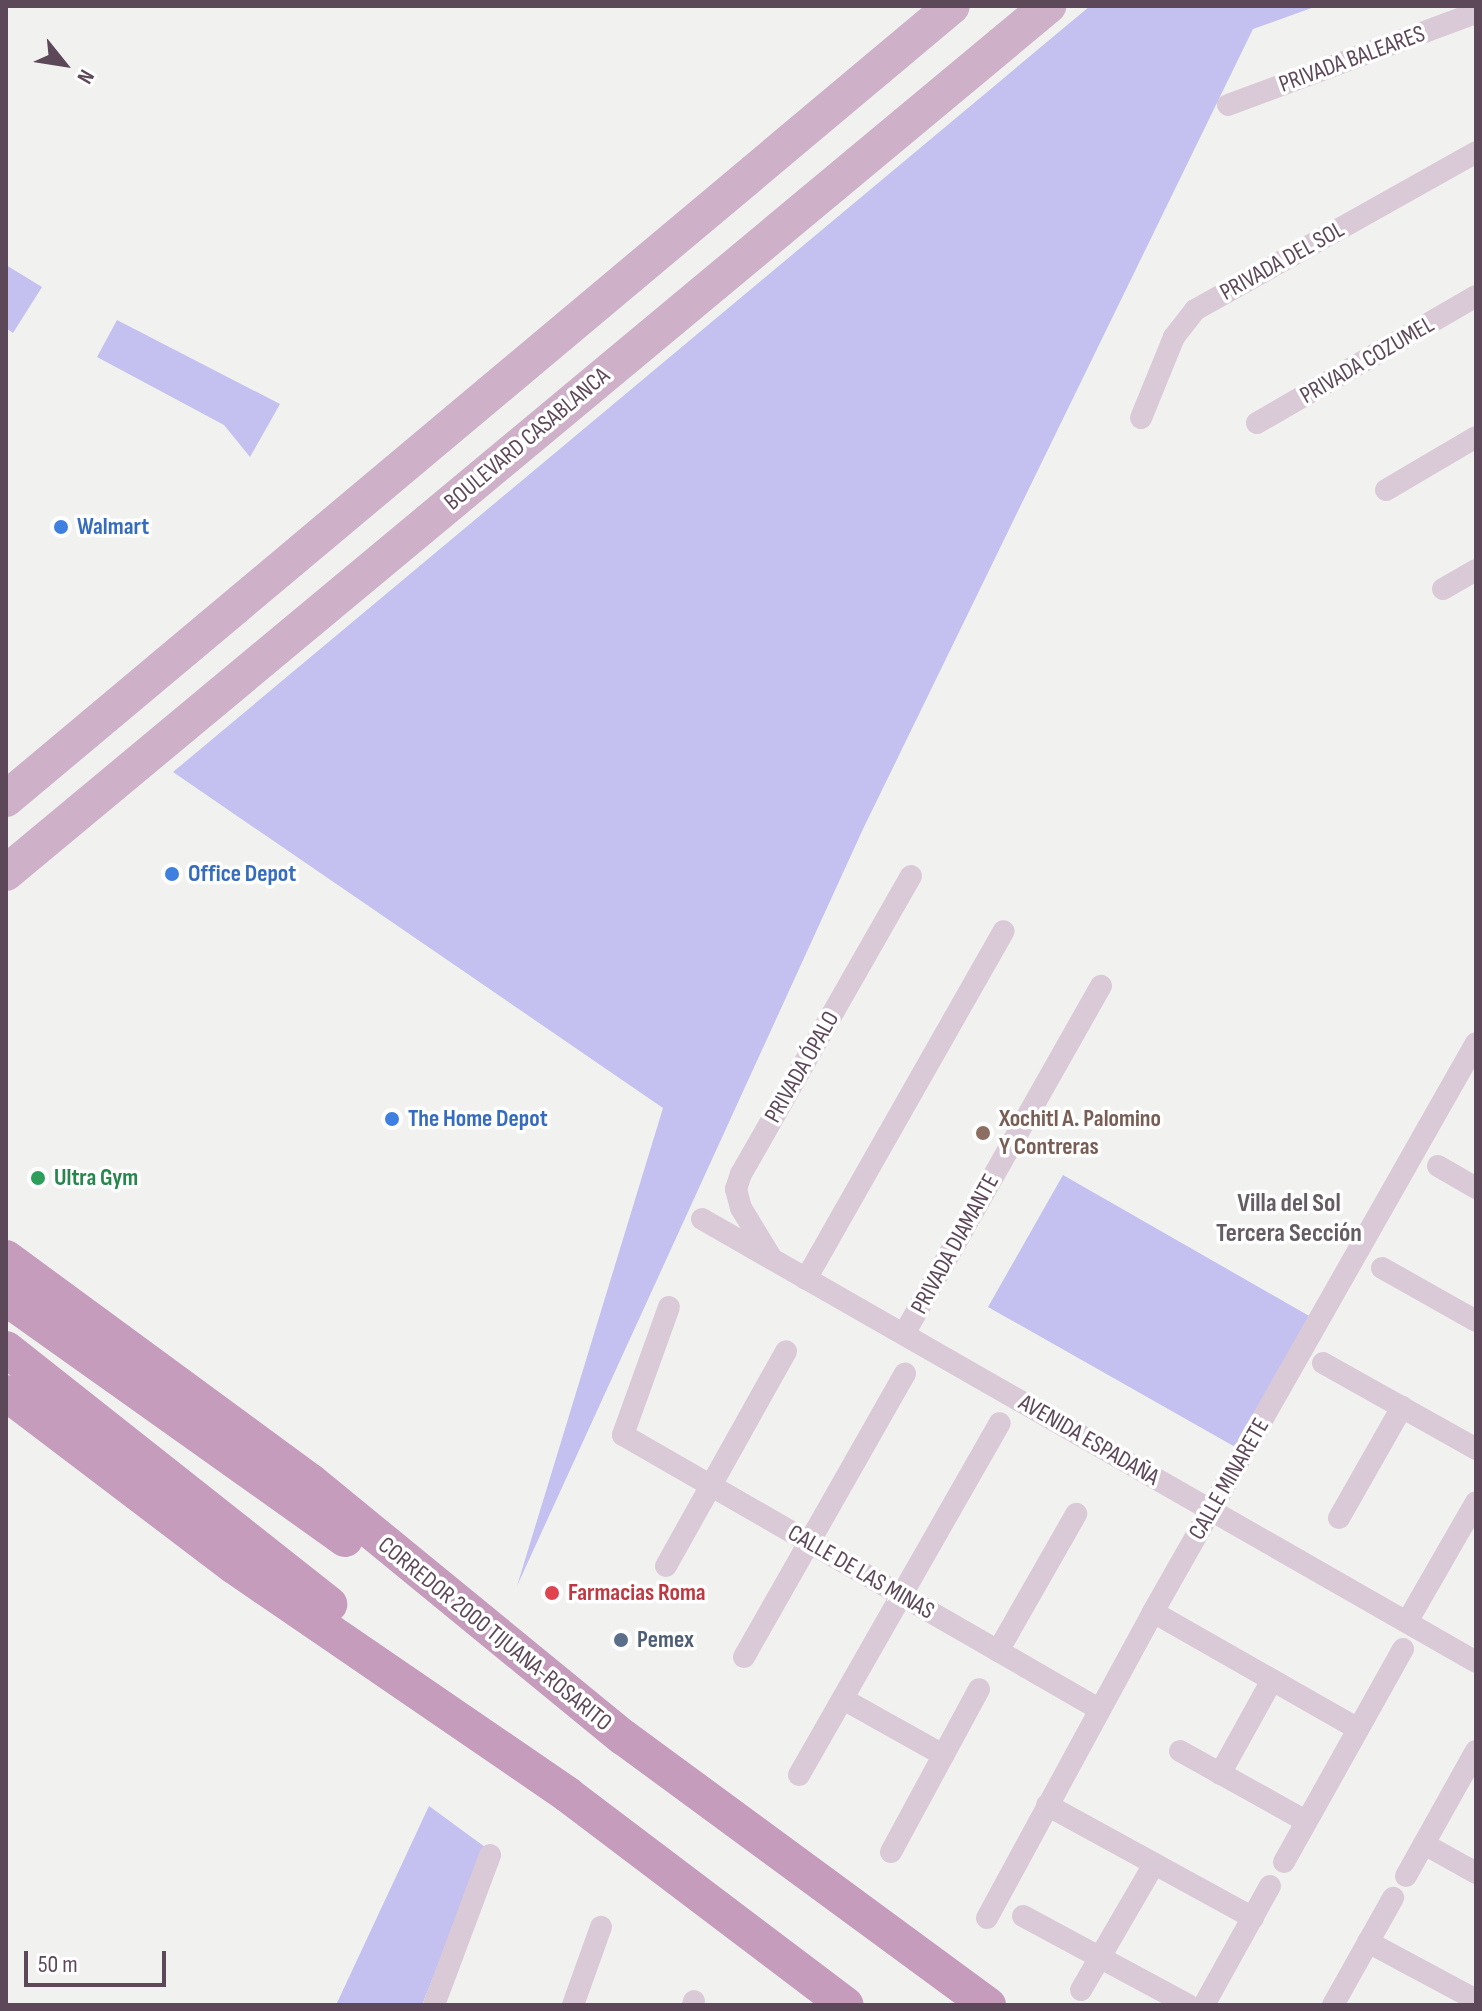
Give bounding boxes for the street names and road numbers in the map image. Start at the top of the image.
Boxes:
street label: PRIVADA BALEARES [1275,19,1429,99]
street label: PRIVADA DEL SOL [1215,215,1349,307]
street label: PRIVADA COZUMEL [1295,310,1439,410]
street label: BOULEVARD CASABLANCA [438,361,616,517]
street label: PRIVADA ÓPALO [759,1006,845,1128]
street label: PRIVADA DIAMANTE [905,1169,1005,1319]
street label: AVENIDA ESPADAÑA [1014,1388,1164,1492]
street label: CALLE MINARETE [1183,1413,1275,1545]
street label: CALLE DE LAS MINAS [783,1518,939,1626]
street label: CORREDOR 2000 TIJUANA-ROSARITO [372,1531,618,1737]

